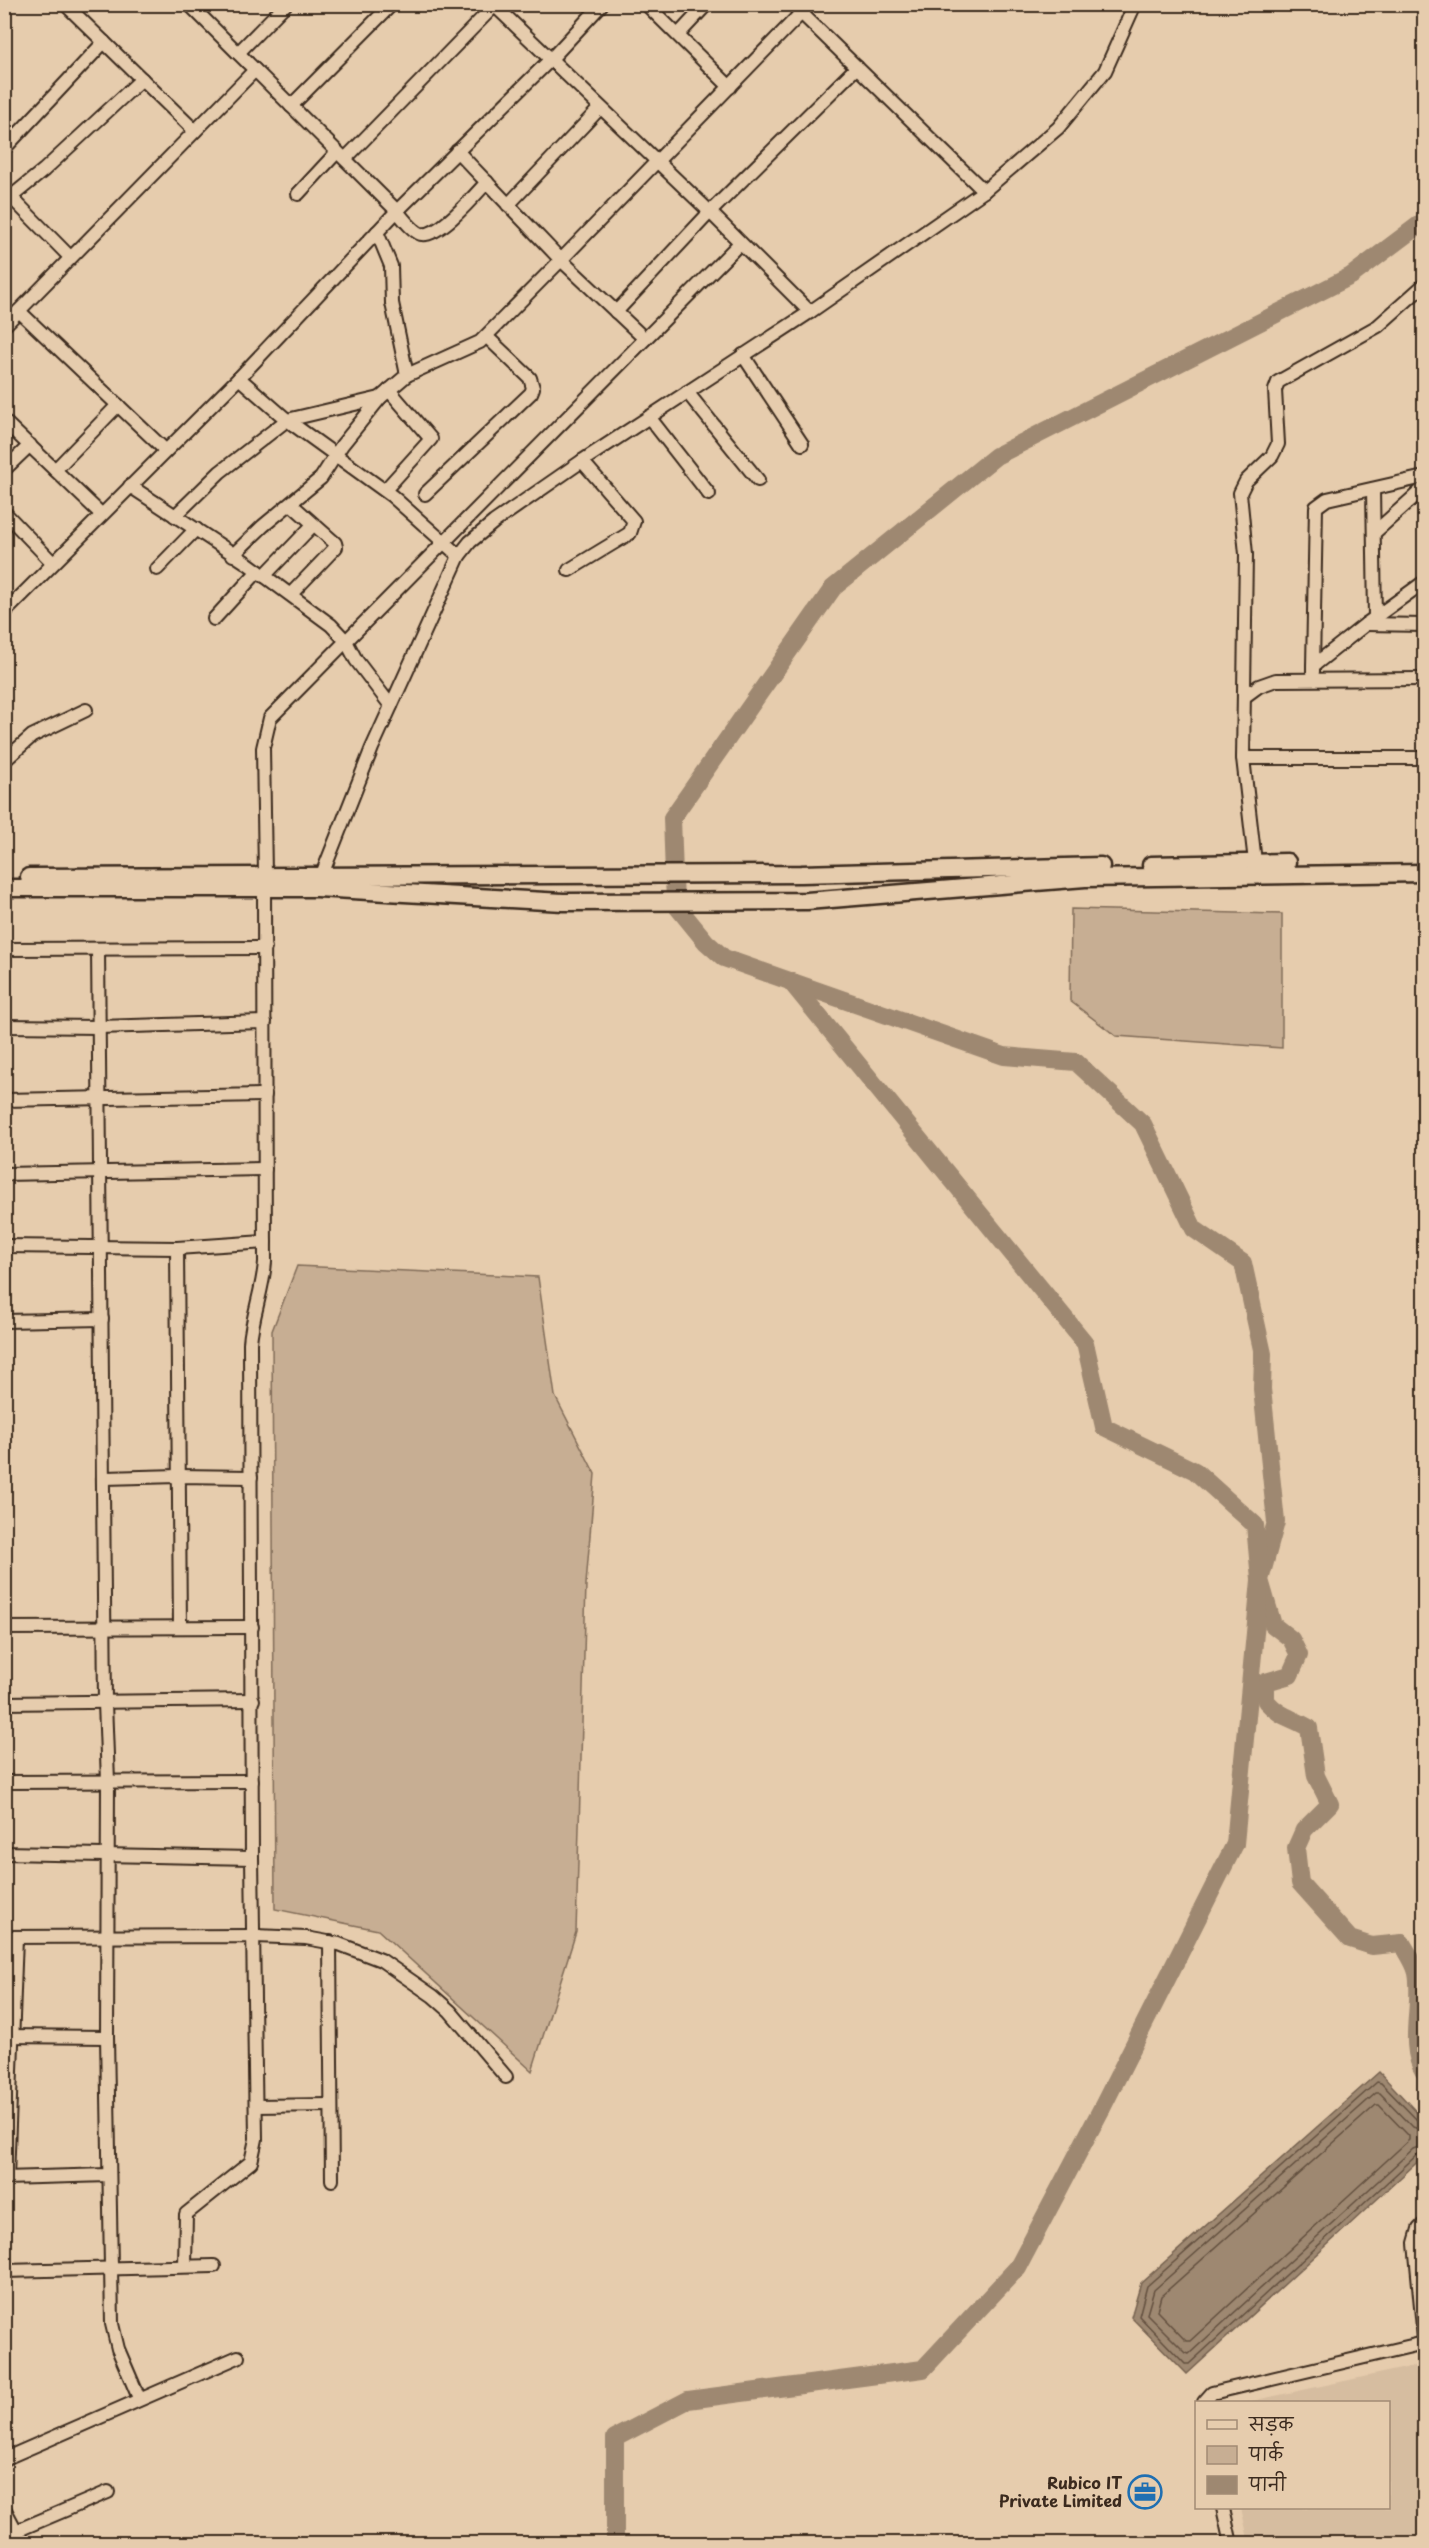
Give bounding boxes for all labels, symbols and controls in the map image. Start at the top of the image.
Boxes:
legend [1195,2401,1390,2509]
text: सड़क [1248,2410,1294,2437]
text: पार्क [1248,2440,1284,2467]
place label: Rubico IT Private Limited [999,2470,1122,2512]
text: पानी [1248,2470,1287,2497]
office icon: Rubico IT Private Limited [1127,2474,1163,2510]

